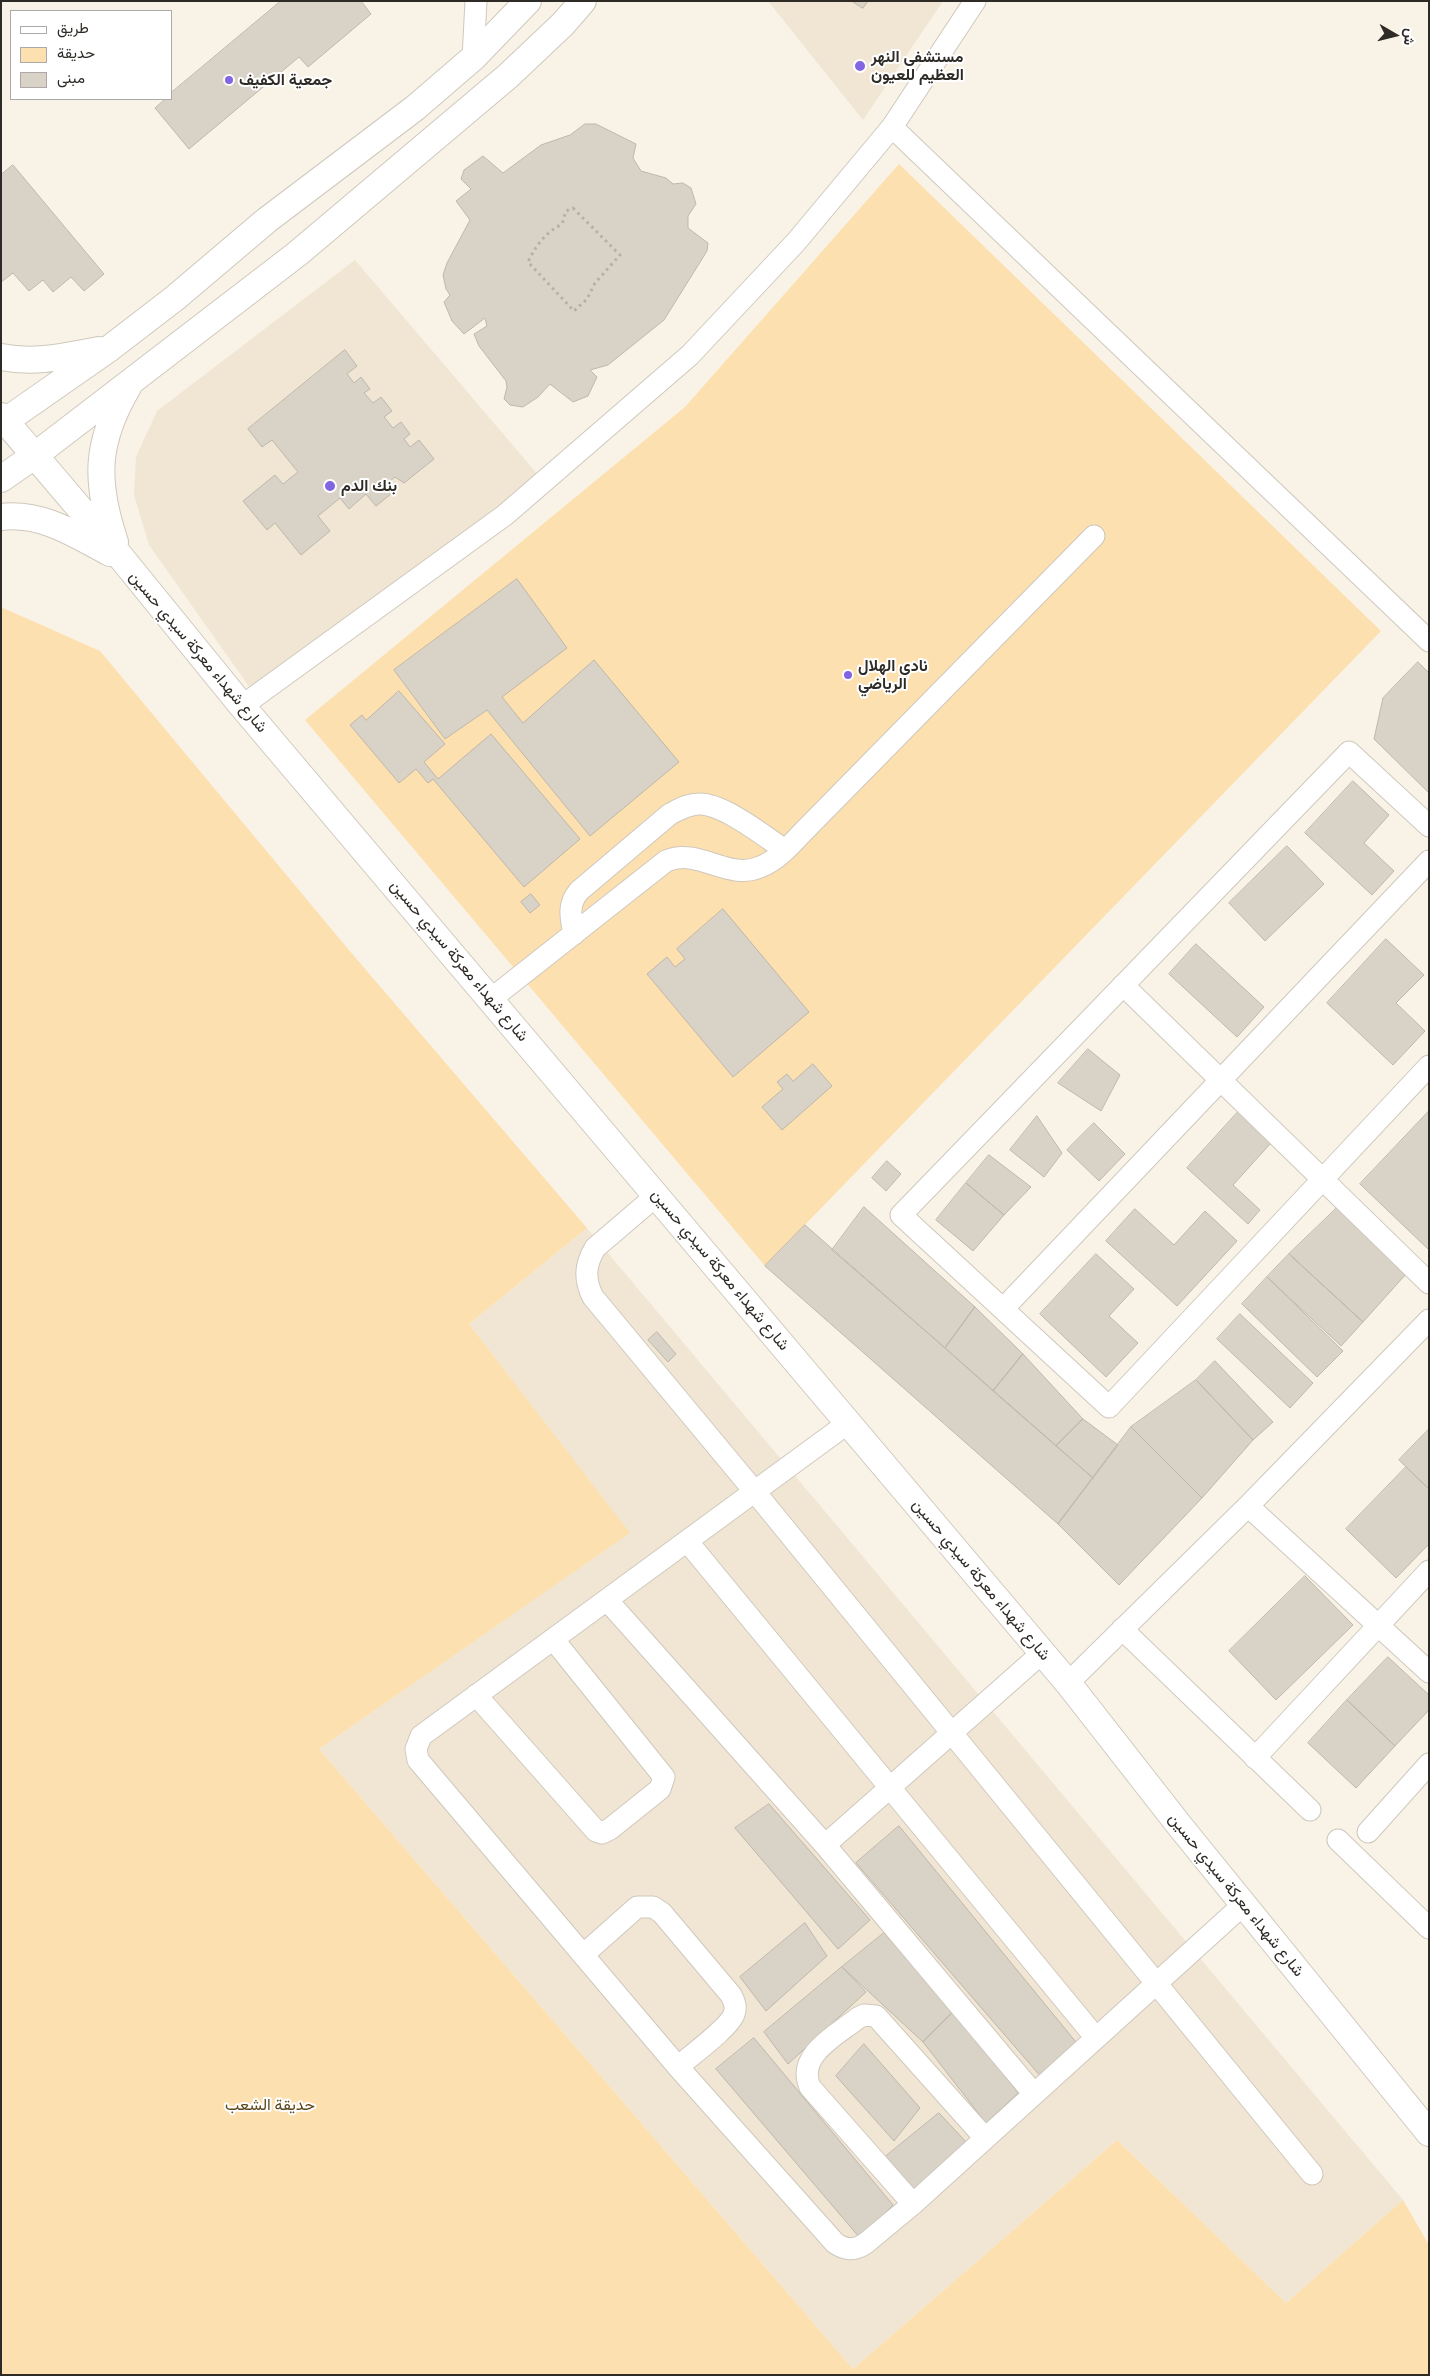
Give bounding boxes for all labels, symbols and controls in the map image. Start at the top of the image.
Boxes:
legend [10,10,172,100]
north arrow [1370,10,1420,60]
text: طريق [57,18,89,37]
text: ش [1400,27,1420,47]
text: حديقة [57,43,95,62]
place label: مستشفى النهر العظيم للعيون [871,47,964,85]
marker: مستشفى النهر العظيم للعيون [853,59,867,73]
text: مبنى [57,68,85,87]
place label: جمعية الكفيف [239,70,332,90]
marker: جمعية الكفيف [223,74,235,86]
place label: بنك الدم [341,476,397,496]
marker: بنك الدم [323,479,337,493]
street label: شارع شهداء معركة سيدي حسين [125,567,271,737]
place label: نادي الهلال الرياضي [858,656,928,694]
marker: نادي الهلال الرياضي [842,669,854,681]
street label: شارع شهداء معركة سيدي حسين [386,876,532,1046]
street label: شارع شهداء معركة سيدي حسين [647,1185,793,1355]
street label: شارع شهداء معركة سيدي حسين [908,1495,1054,1665]
street label: شارع شهداء معركة سيدي حسين [1164,1809,1308,1981]
park label: حديقة الشعب [225,2095,315,2115]

